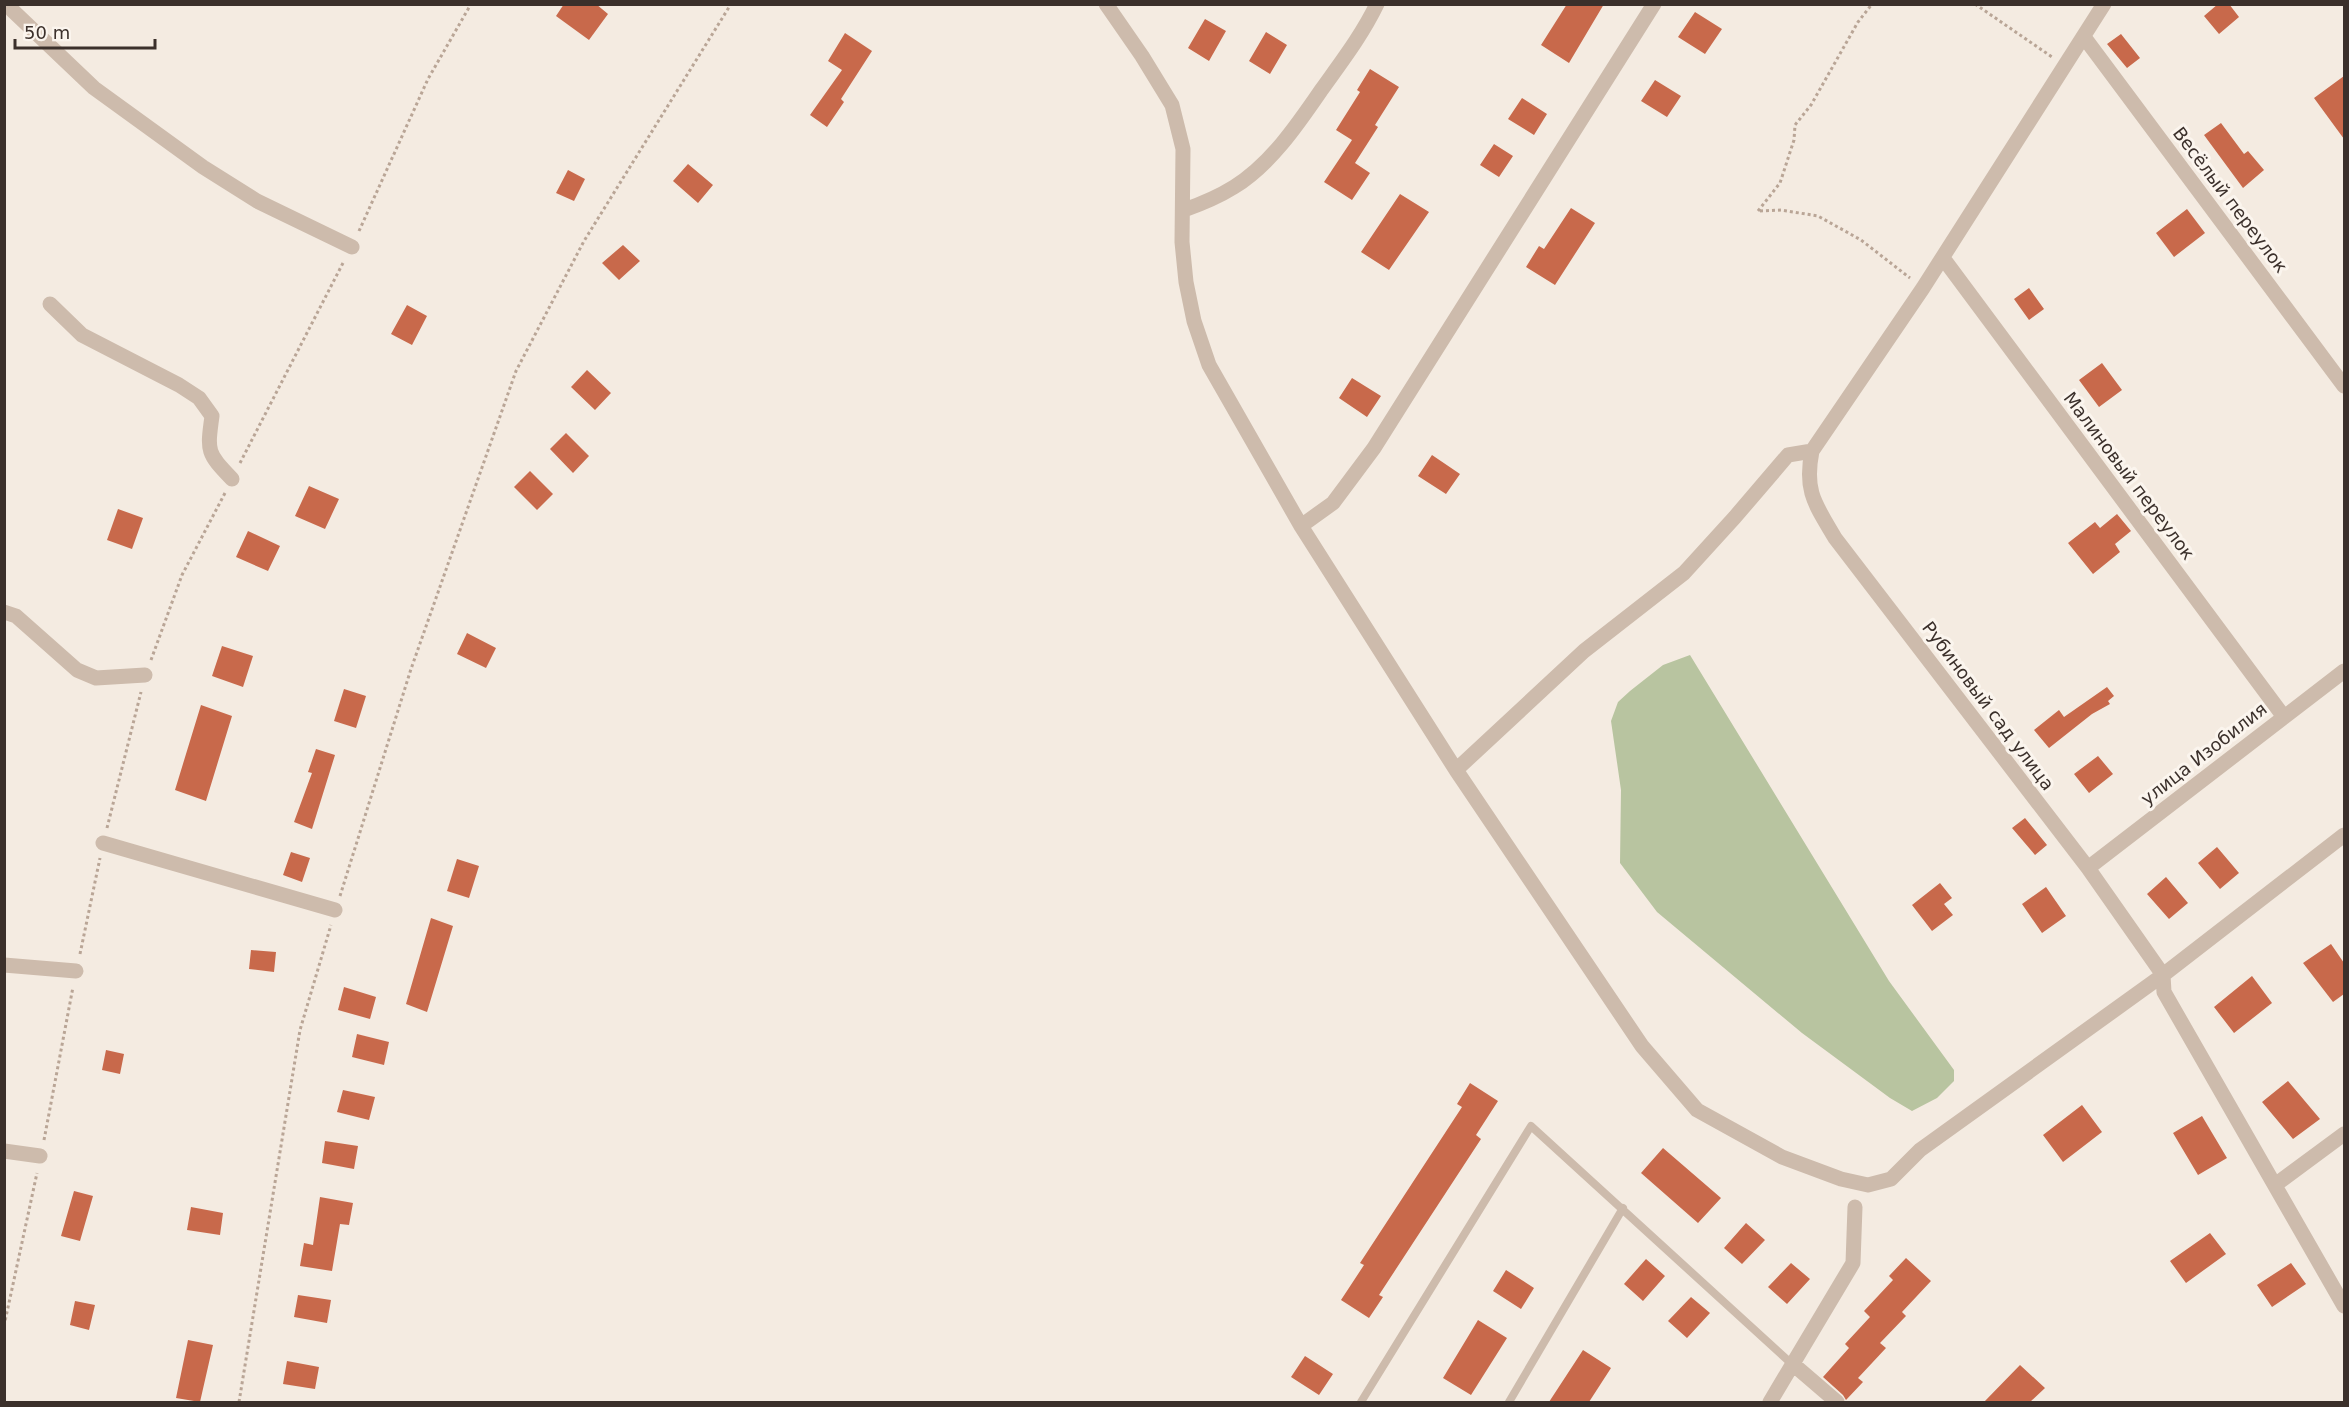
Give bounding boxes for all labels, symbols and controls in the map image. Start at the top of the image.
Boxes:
scale bar [15,12,154,50]
text: 50 m [24,22,70,43]
street label: Весёлый переулок [2169,123,2292,277]
street label: Малиновый переулок [2060,388,2199,564]
street label: Рубиновый сад улица [1918,617,2059,794]
street label: улица Изобилия [2137,698,2271,809]

